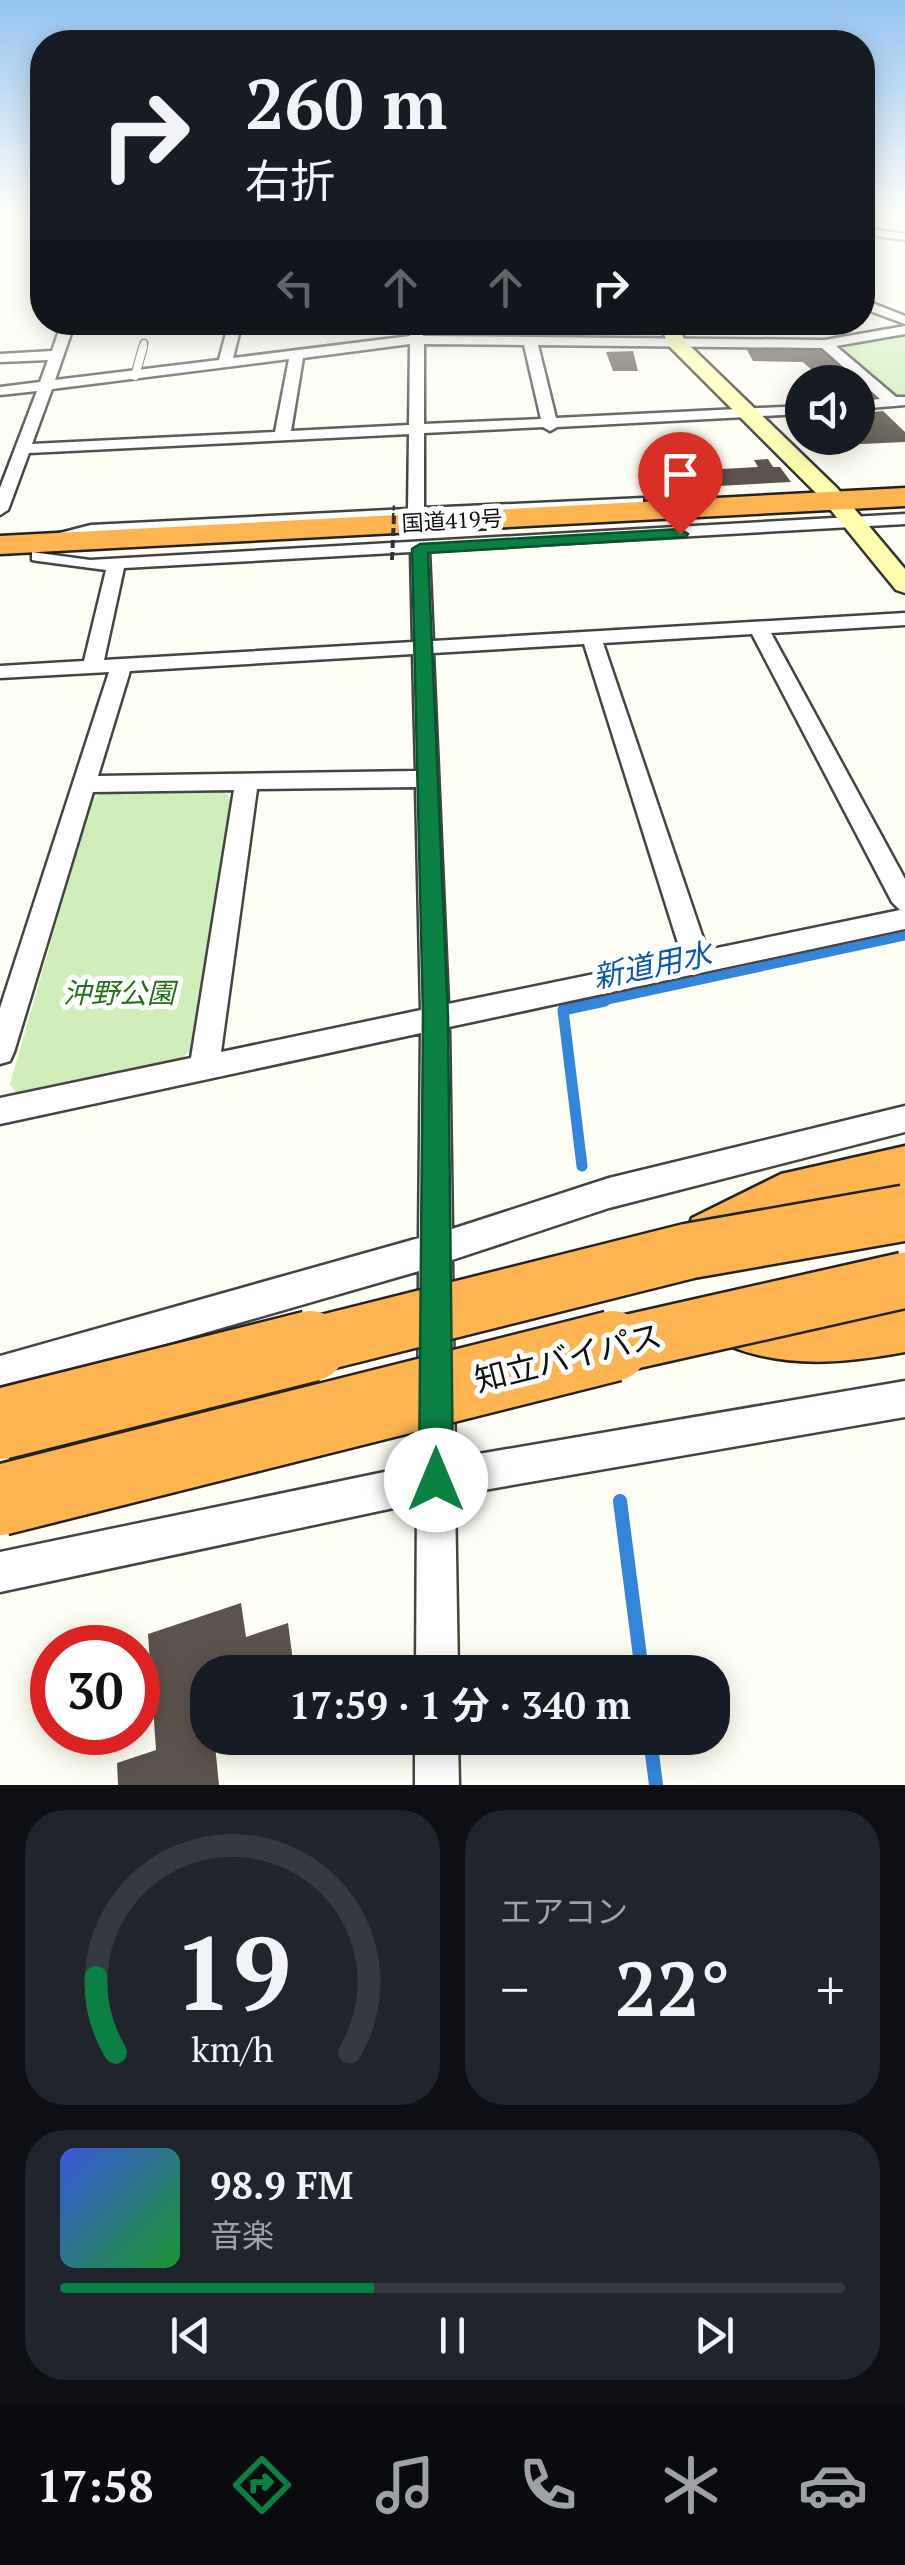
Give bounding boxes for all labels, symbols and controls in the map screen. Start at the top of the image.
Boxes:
text: 260 m [245,56,447,149]
icon: right [80,70,210,200]
text: 右折 [245,150,335,210]
icon: left [268,260,323,315]
icon: ahead [373,260,428,315]
icon: ahead [478,260,533,315]
icon: right [583,260,638,315]
map controls [785,365,875,455]
button: sound [785,365,875,455]
pin [638,432,723,535]
icon: arrive [653,447,708,502]
street label: 国道419号 [401,503,503,537]
water label: 新道用水 [589,932,718,997]
park label: 沖野公園 [63,974,179,1011]
street label: 知立バイパス [470,1313,666,1401]
position arrow [384,1428,488,1532]
speed limit sign: 30 [30,1625,160,1755]
text: 17:59 · 1 分 · 340 m [289,1680,631,1730]
text: エアコン [500,1890,628,1932]
text: 19 [174,1902,291,2040]
text: 22° [615,1938,730,2037]
text: − [500,1952,529,2025]
text: + [816,1952,845,2025]
text: km/h [191,2025,274,2072]
text: 98.9 FM [210,2160,353,2210]
text: 音楽 [210,2214,274,2256]
icon: previous [163,2308,218,2363]
icon: pause [425,2308,480,2363]
icon: next [687,2308,742,2363]
icon: directions [227,2450,297,2520]
icon: music [370,2450,440,2520]
icon: phone [513,2450,583,2520]
icon: climate [656,2450,726,2520]
icon: car [798,2450,868,2520]
text: 17:58 [36,2455,154,2515]

